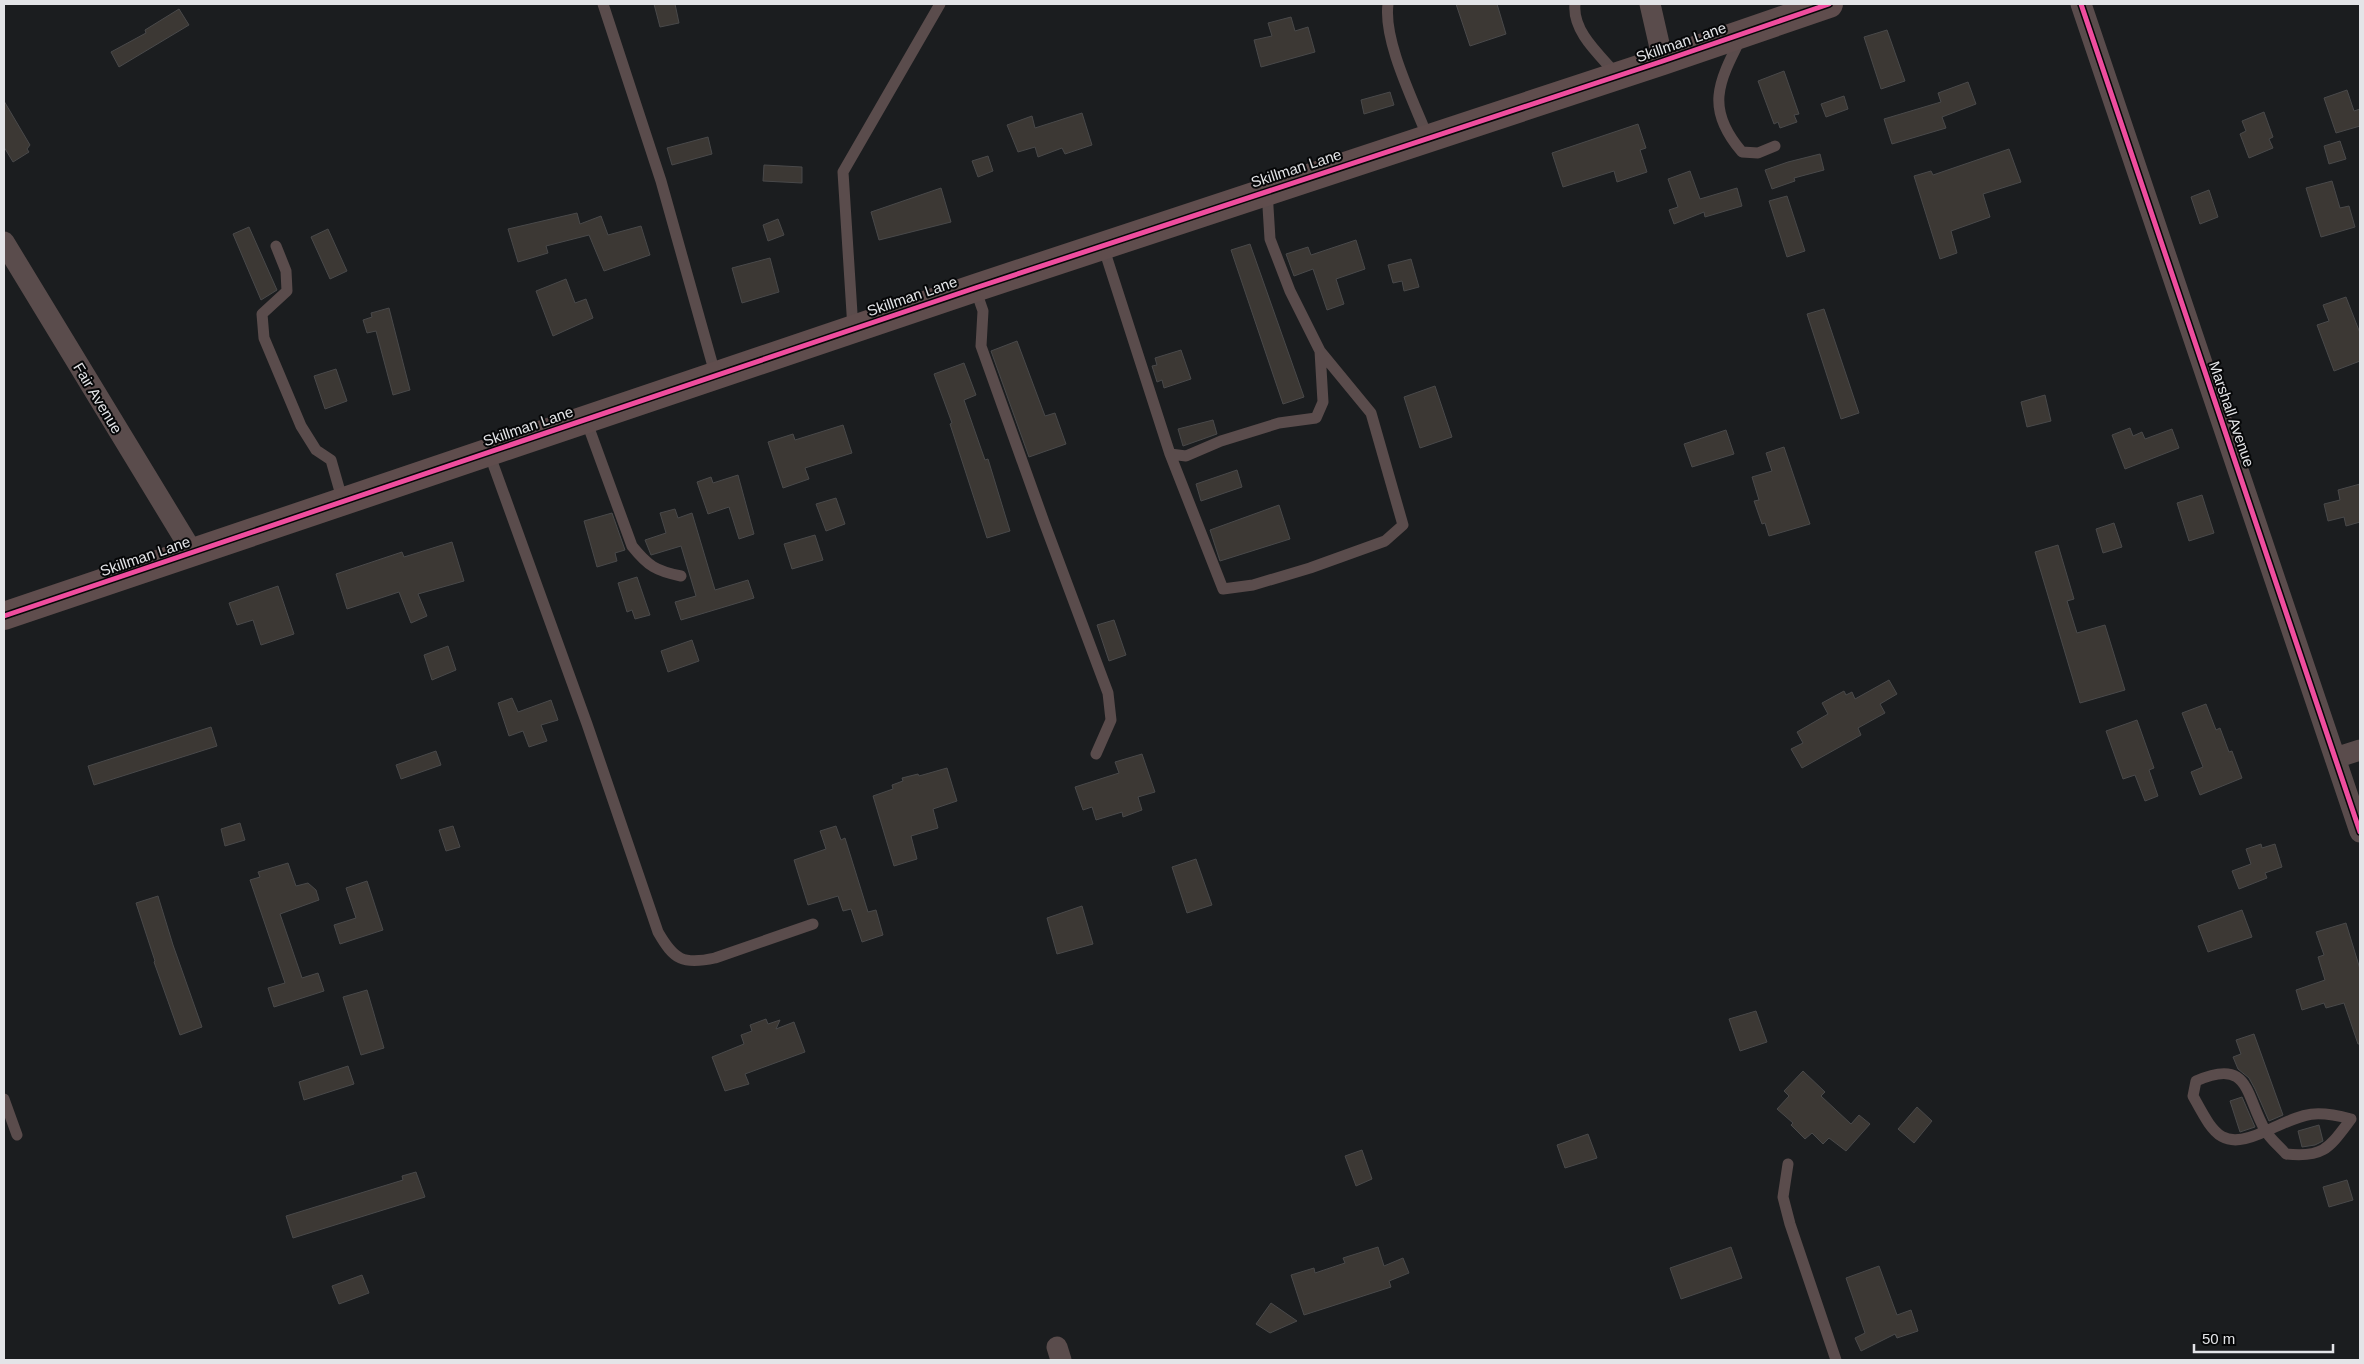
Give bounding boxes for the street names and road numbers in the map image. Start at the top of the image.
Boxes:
street label: Skillman Lane [1634,19,1728,65]
street label: Skillman Lane [1249,145,1343,191]
street label: Skillman Lane [865,273,959,319]
street label: Fair Avenue [70,359,126,437]
street label: Marshall Avenue [2206,359,2258,469]
street label: Skillman Lane [481,403,575,449]
street label: Skillman Lane [98,533,192,579]

